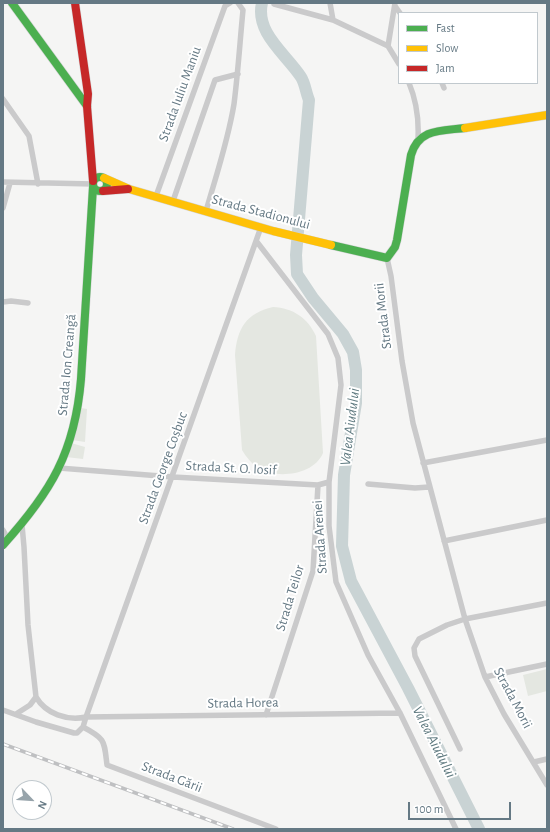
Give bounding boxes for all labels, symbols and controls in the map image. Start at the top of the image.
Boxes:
legend [398,12,538,84]
text: Fast [436,22,455,34]
text: Slow [436,42,458,54]
street label: Strada Iuliu Maniu [155,44,205,144]
text: Jam [436,62,455,74]
street label: Strada Stadionului [210,191,312,233]
street label: Strada Morii [371,282,395,350]
street label: Strada Ion Creangă [54,313,80,417]
water label: Valea Aiudului [336,387,364,467]
street label: Strada George Coșbuc [135,410,191,526]
street label: Strada St. O. Iosif [185,457,277,479]
street label: Strada Arenei [309,500,331,574]
street label: Strada Teilor [272,563,308,633]
street label: Strada Morii [490,665,536,731]
street label: Strada Horea [207,694,279,712]
water label: Valea Aiudului [408,703,460,781]
street label: Strada Gării [139,758,205,796]
north arrow [12,780,52,820]
scale bar [410,794,513,820]
text: N [36,799,49,811]
text: 100 m [415,803,443,815]

